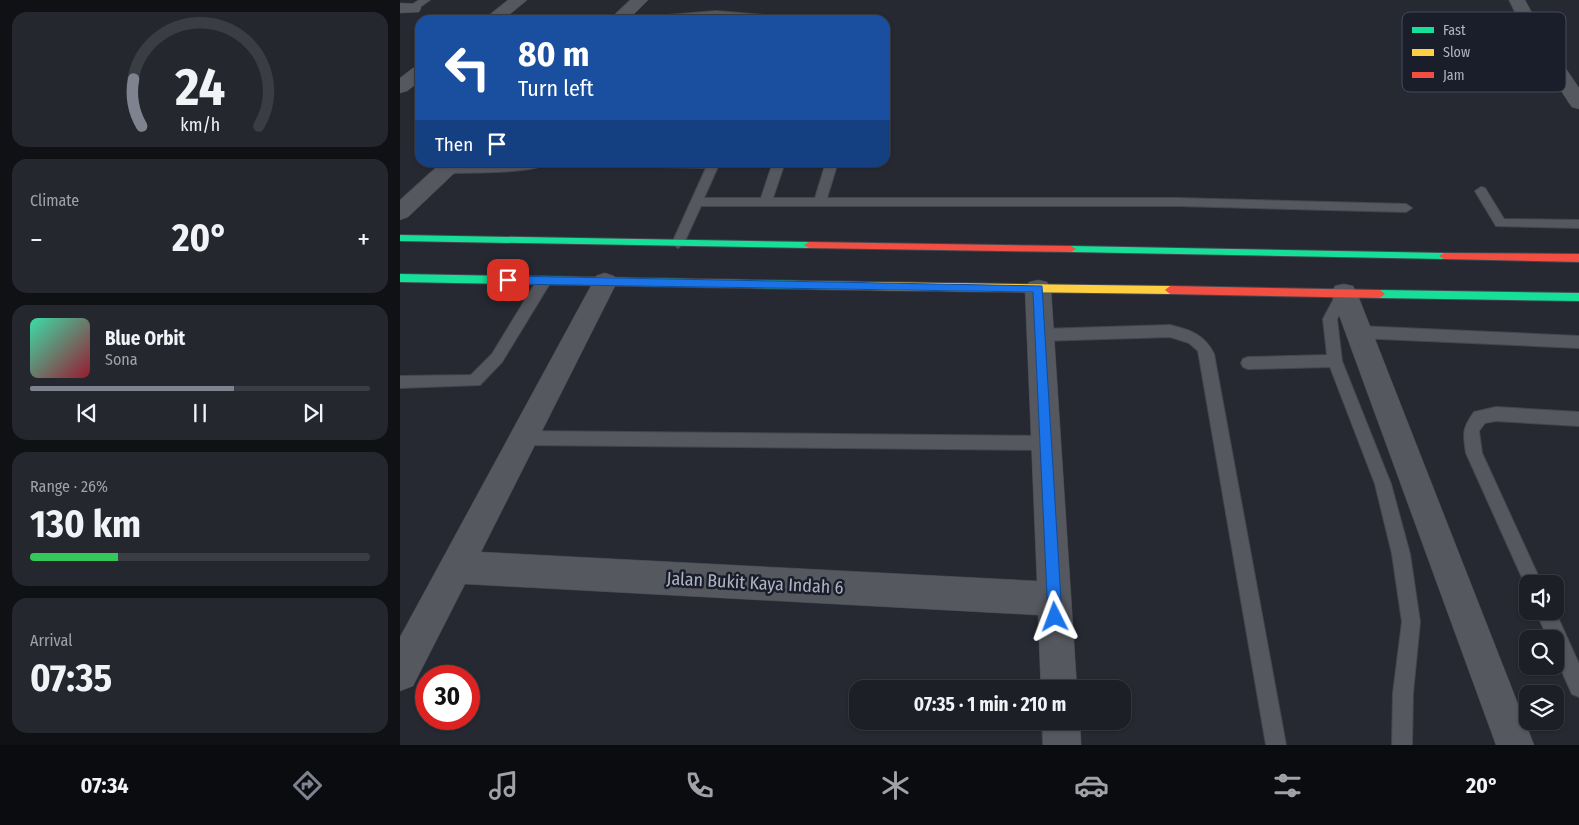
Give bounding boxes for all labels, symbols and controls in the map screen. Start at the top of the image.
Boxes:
legend [1402,12,1566,92]
text: Fast [1443,22,1466,39]
text: 80 m [518,33,590,75]
icon: left [435,35,500,100]
text: Slow [1443,44,1470,61]
text: 24 [174,56,225,119]
text: Jam [1443,67,1464,84]
text: Turn left [518,75,594,102]
text: km/h [180,114,220,136]
icon: arrive [483,130,511,158]
text: Then [435,133,473,156]
text: Climate [30,191,79,210]
text: 20° [172,215,228,261]
text: − [30,223,43,256]
text: + [357,223,370,256]
pin [487,259,529,301]
icon: arrive [494,266,522,294]
text: Blue Orbit [105,327,185,350]
text: Sona [105,350,138,369]
icon: previous [73,399,101,427]
icon: pause [186,399,214,427]
icon: next [299,399,327,427]
text: Range · 26% [30,477,108,496]
text: 130 km [30,501,141,547]
street label: Jalan Bukit Kaya Indah 6 [666,567,844,599]
map controls [1519,575,1564,730]
button: sound [1519,575,1564,620]
position arrow [1028,590,1080,642]
button: search [1519,630,1564,675]
text: Arrival [30,631,72,650]
text: 07:35 [30,655,112,701]
speed limit sign: 30 [415,665,480,730]
button: layers [1519,685,1564,730]
text: 07:35 · 1 min · 210 m [914,693,1066,716]
icon: directions [290,768,325,803]
icon: music [486,768,521,803]
icon: phone [682,768,717,803]
icon: climate [878,768,913,803]
icon: car [1074,768,1109,803]
icon: filters [1270,768,1305,803]
text: 07:34 [81,772,129,799]
text: 20° [1466,772,1498,799]

